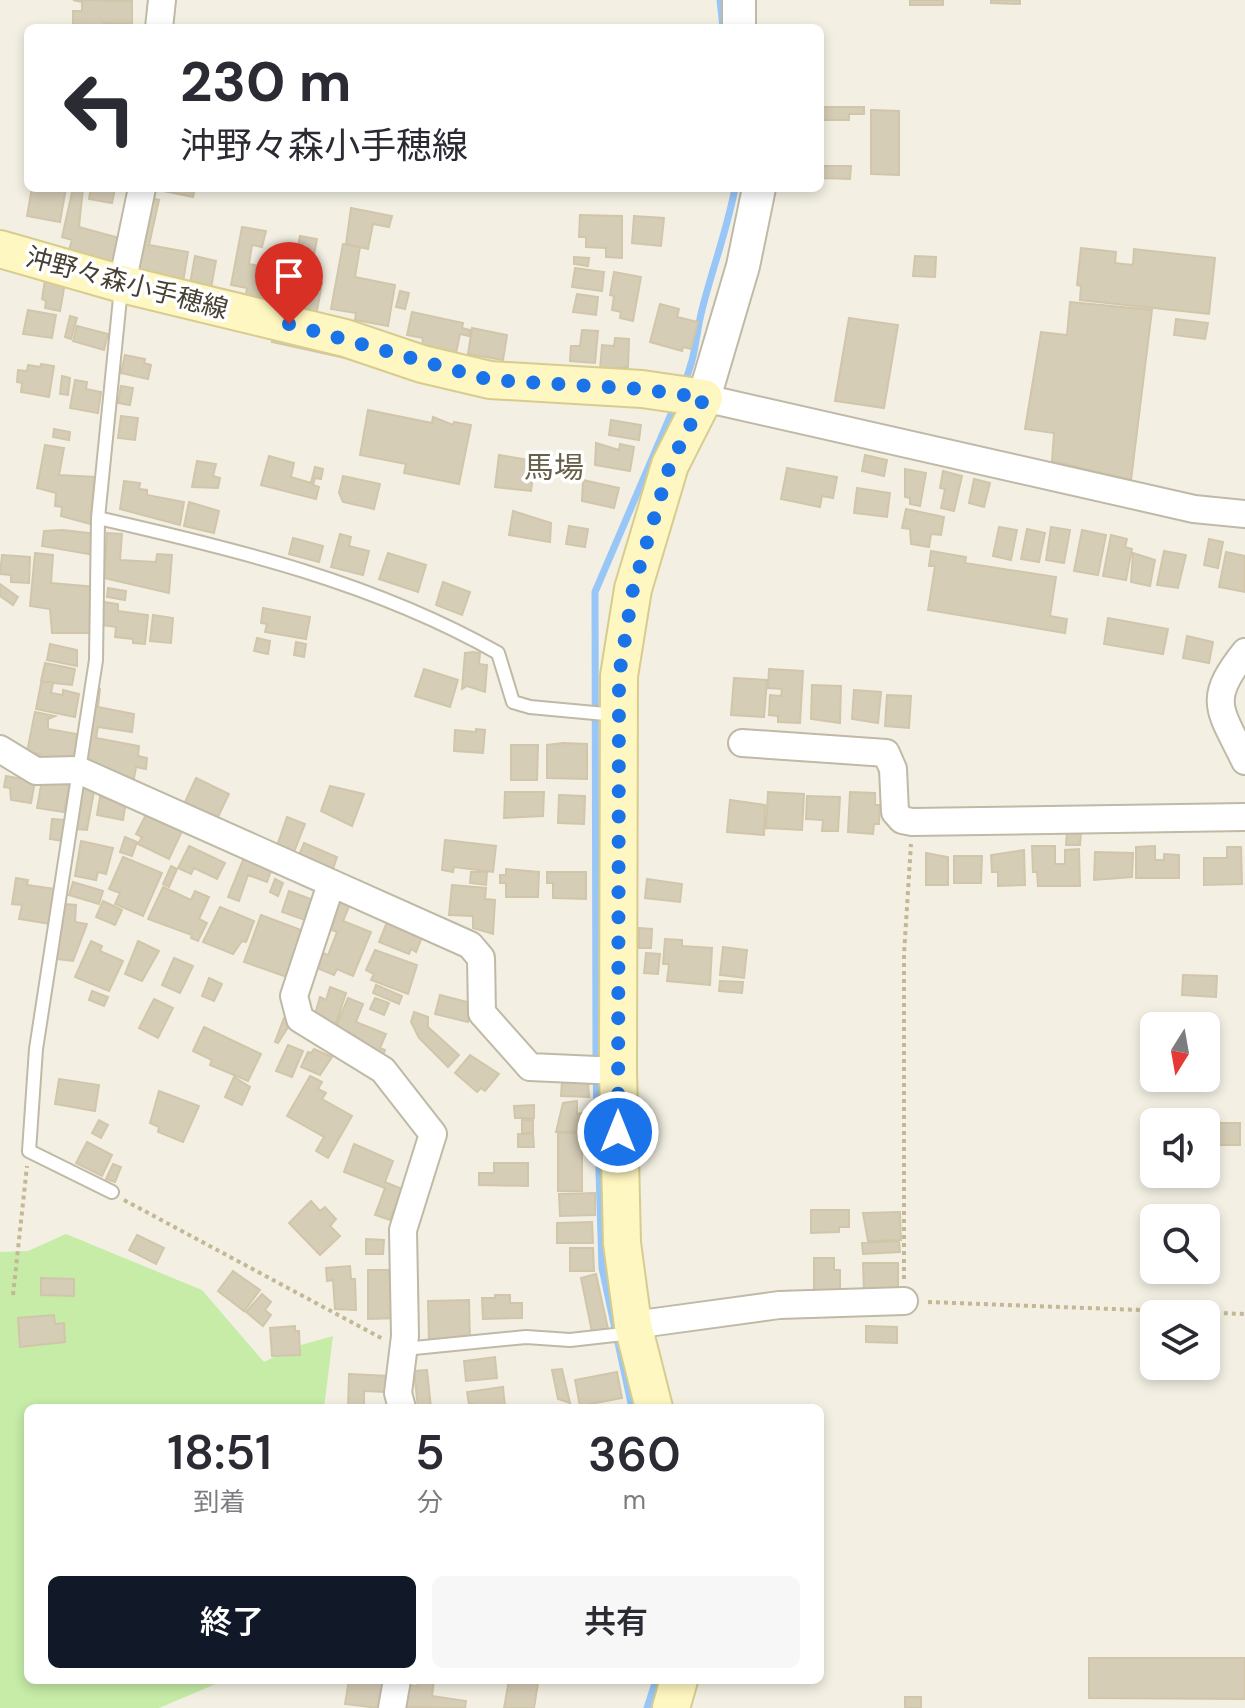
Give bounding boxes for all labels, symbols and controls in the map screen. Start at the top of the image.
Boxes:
text: 230 m [180,45,351,118]
icon: left [48,56,152,160]
text: 沖野々森小手穂線 [180,122,468,169]
street label: 沖野々森小手穂線 [22,240,232,326]
pin [255,242,323,324]
icon: arrive [267,254,311,298]
district label: 馬場 [524,448,584,487]
north arrow [1140,1012,1220,1092]
map controls [1140,1012,1220,1380]
position arrow [576,1090,660,1174]
button: sound [1140,1108,1220,1188]
button: search [1140,1204,1220,1284]
button: layers [1140,1300,1220,1380]
text: 18:51 [167,1421,272,1484]
text: 5 [415,1421,445,1484]
text: 360 [588,1423,681,1486]
text: m [623,1483,646,1517]
text: 到着 [194,1485,246,1519]
text: 分 [417,1485,443,1519]
button: 終了 [48,1576,416,1668]
button: 共有 [432,1576,800,1668]

